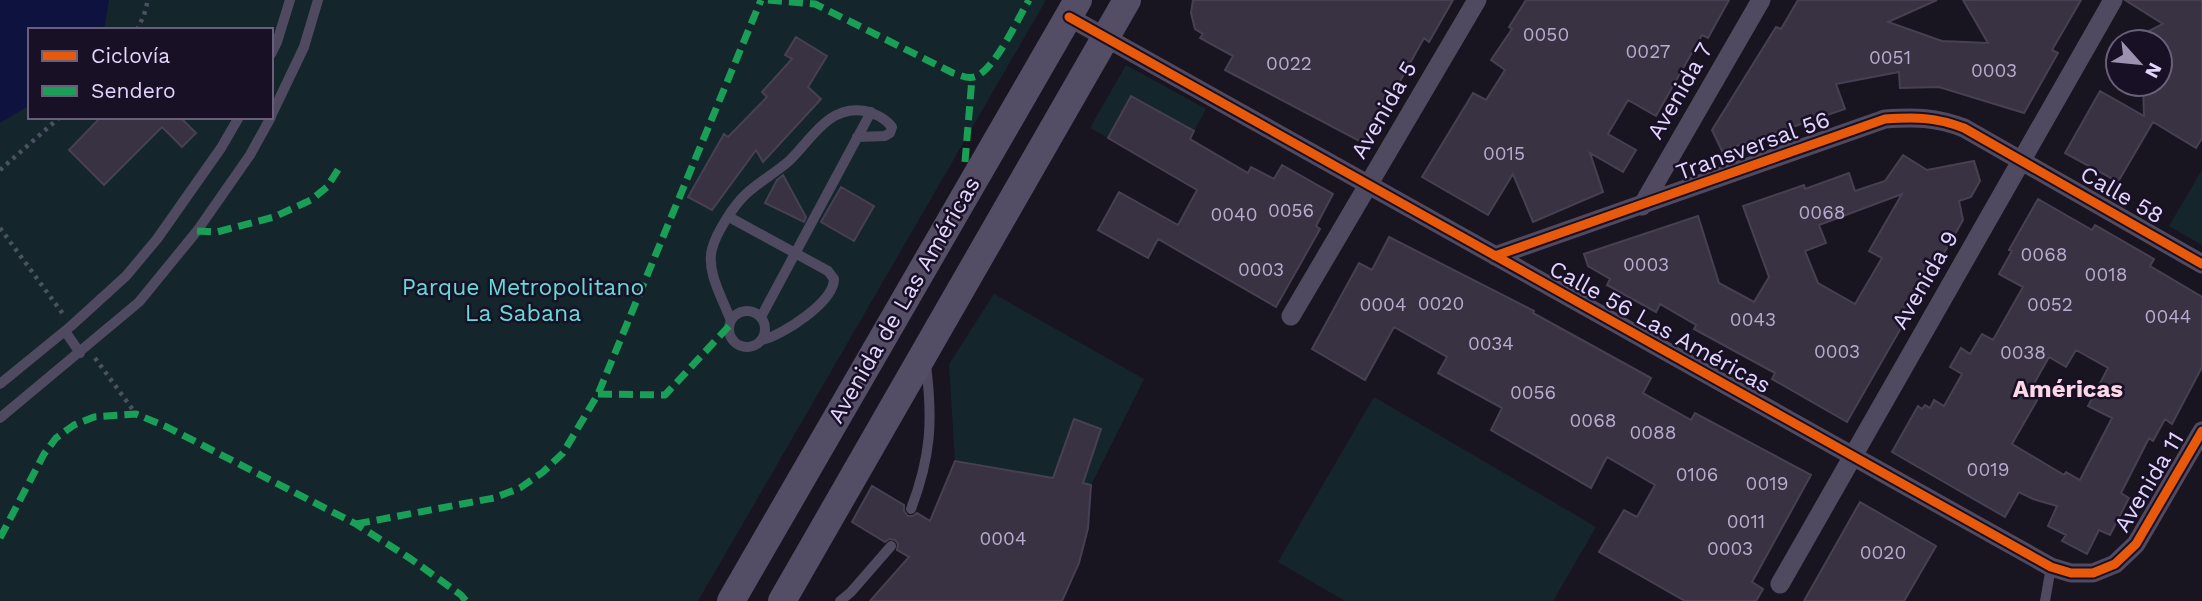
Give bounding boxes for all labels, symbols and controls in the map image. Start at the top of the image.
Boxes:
house number: 0050 [1523,23,1569,46]
legend [28,28,273,119]
north arrow [2104,28,2174,98]
street label: Avenida 7 [1642,38,1718,144]
house number: 0027 [1626,40,1671,63]
text: Ciclovía [91,43,170,68]
house number: 0051 [1869,46,1911,69]
house number: 0022 [1266,52,1312,75]
street label: Avenida 5 [1345,56,1423,164]
house number: 0003 [1971,59,2017,82]
text: N [2140,59,2167,82]
text: Sendero [91,78,176,103]
street label: Transversal 56 [1673,106,1833,186]
house number: 0015 [1483,142,1525,165]
street label: Calle 58 [2076,160,2168,230]
street label: Avenida de Las Américas [822,172,986,428]
house number: 0056 [1268,199,1314,222]
house number: 0068 [1799,201,1845,224]
house number: 0040 [1210,203,1258,226]
street label: Avenida 9 [1886,226,1964,334]
house number: 0068 [2021,243,2067,266]
house number: 0003 [1623,253,1669,276]
street label: Calle 56 Las Américas [1545,255,1775,399]
house number: 0003 [1238,258,1284,281]
house number: 0018 [2085,263,2127,286]
park label: Parque Metropolitano La Sabana [402,274,644,327]
house number: 0020 [1418,292,1464,315]
house number: 0004 [1359,293,1407,316]
house number: 0052 [2027,293,2073,316]
house number: 0044 [2145,305,2191,328]
house number: 0043 [1730,308,1776,331]
house number: 0034 [1468,332,1514,355]
house number: 0003 [1814,340,1860,363]
house number: 0038 [2000,341,2046,364]
district label: Américas [2013,375,2123,403]
house number: 0056 [1510,381,1556,404]
house number: 0068 [1570,409,1616,432]
house number: 0088 [1629,421,1677,444]
street label: Avenida 11 [2109,427,2189,537]
house number: 0019 [1967,458,2009,481]
house number: 0106 [1676,463,1718,486]
house number: 0019 [1746,472,1788,495]
house number: 0011 [1727,510,1765,533]
house number: 0004 [979,527,1027,550]
house number: 0003 [1707,537,1753,560]
house number: 0020 [1860,541,1906,564]

